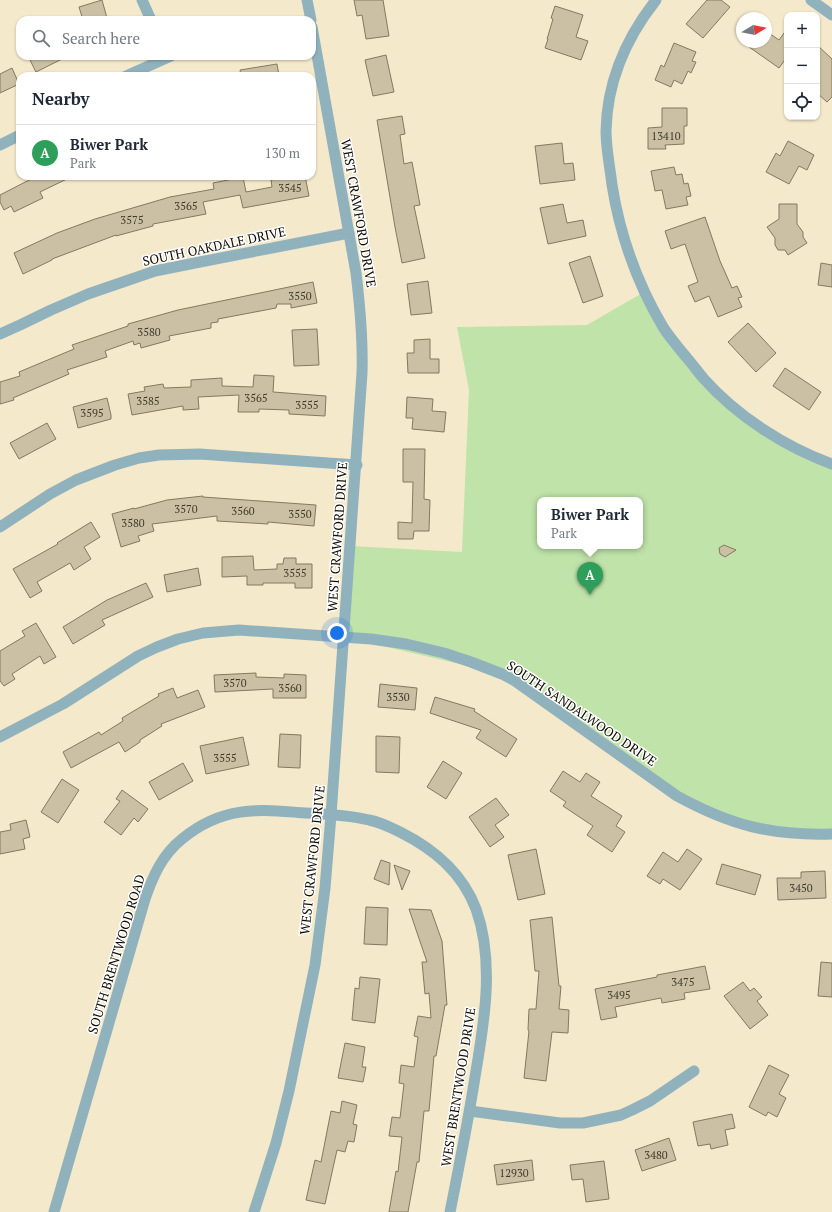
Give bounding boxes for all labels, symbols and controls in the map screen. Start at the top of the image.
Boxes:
north arrow [736,12,772,48]
map controls [784,12,820,120]
button: + [784,12,820,48]
search box [16,16,316,60]
icon: search [30,27,52,49]
text: Search here [62,28,140,48]
button: − [784,48,820,84]
button: locate [784,84,820,120]
text: Nearby [32,87,90,110]
house number: 13410 [651,129,681,143]
text: Biwer Park [70,134,148,154]
street label: WEST CRAWFORD DRIVE [337,137,381,289]
text: A [40,144,50,162]
text: 130 m [265,144,300,162]
text: Park [70,154,96,172]
house number: 3545 [278,181,302,195]
house number: 3565 [174,199,198,213]
house number: 3575 [120,213,144,227]
street label: SOUTH OAKDALE DRIVE [141,222,287,270]
house number: 3550 [288,289,312,303]
house number: 3580 [137,325,161,339]
house number: 3565 [244,391,268,405]
house number: 3585 [136,394,160,408]
house number: 3555 [295,398,319,412]
house number: 3595 [80,406,104,420]
street label: WEST CRAWFORD DRIVE [323,461,351,613]
popup [537,497,643,549]
house number: 3570 [174,502,198,516]
house number: 3560 [231,504,255,518]
text: Biwer Park [551,504,629,524]
house number: 3550 [288,507,312,521]
house number: 3580 [121,516,145,530]
text: Park [551,524,577,542]
pin: A [577,562,603,595]
house number: 3555 [283,566,307,580]
your location [327,623,347,643]
street label: SOUTH SANDALWOOD DRIVE [504,656,660,770]
house number: 3570 [223,676,247,690]
house number: 3560 [278,681,302,695]
house number: 3530 [386,690,410,704]
house number: 3555 [213,751,237,765]
street label: WEST CRAWFORD DRIVE [295,784,329,936]
street label: SOUTH BRENTWOOD ROAD [83,872,149,1036]
house number: 3450 [789,881,813,895]
house number: 3475 [671,975,695,989]
house number: 3495 [607,988,631,1002]
street label: WEST BRENTWOOD DRIVE [437,1006,479,1168]
house number: 3480 [644,1148,668,1162]
house number: 12930 [499,1166,529,1180]

